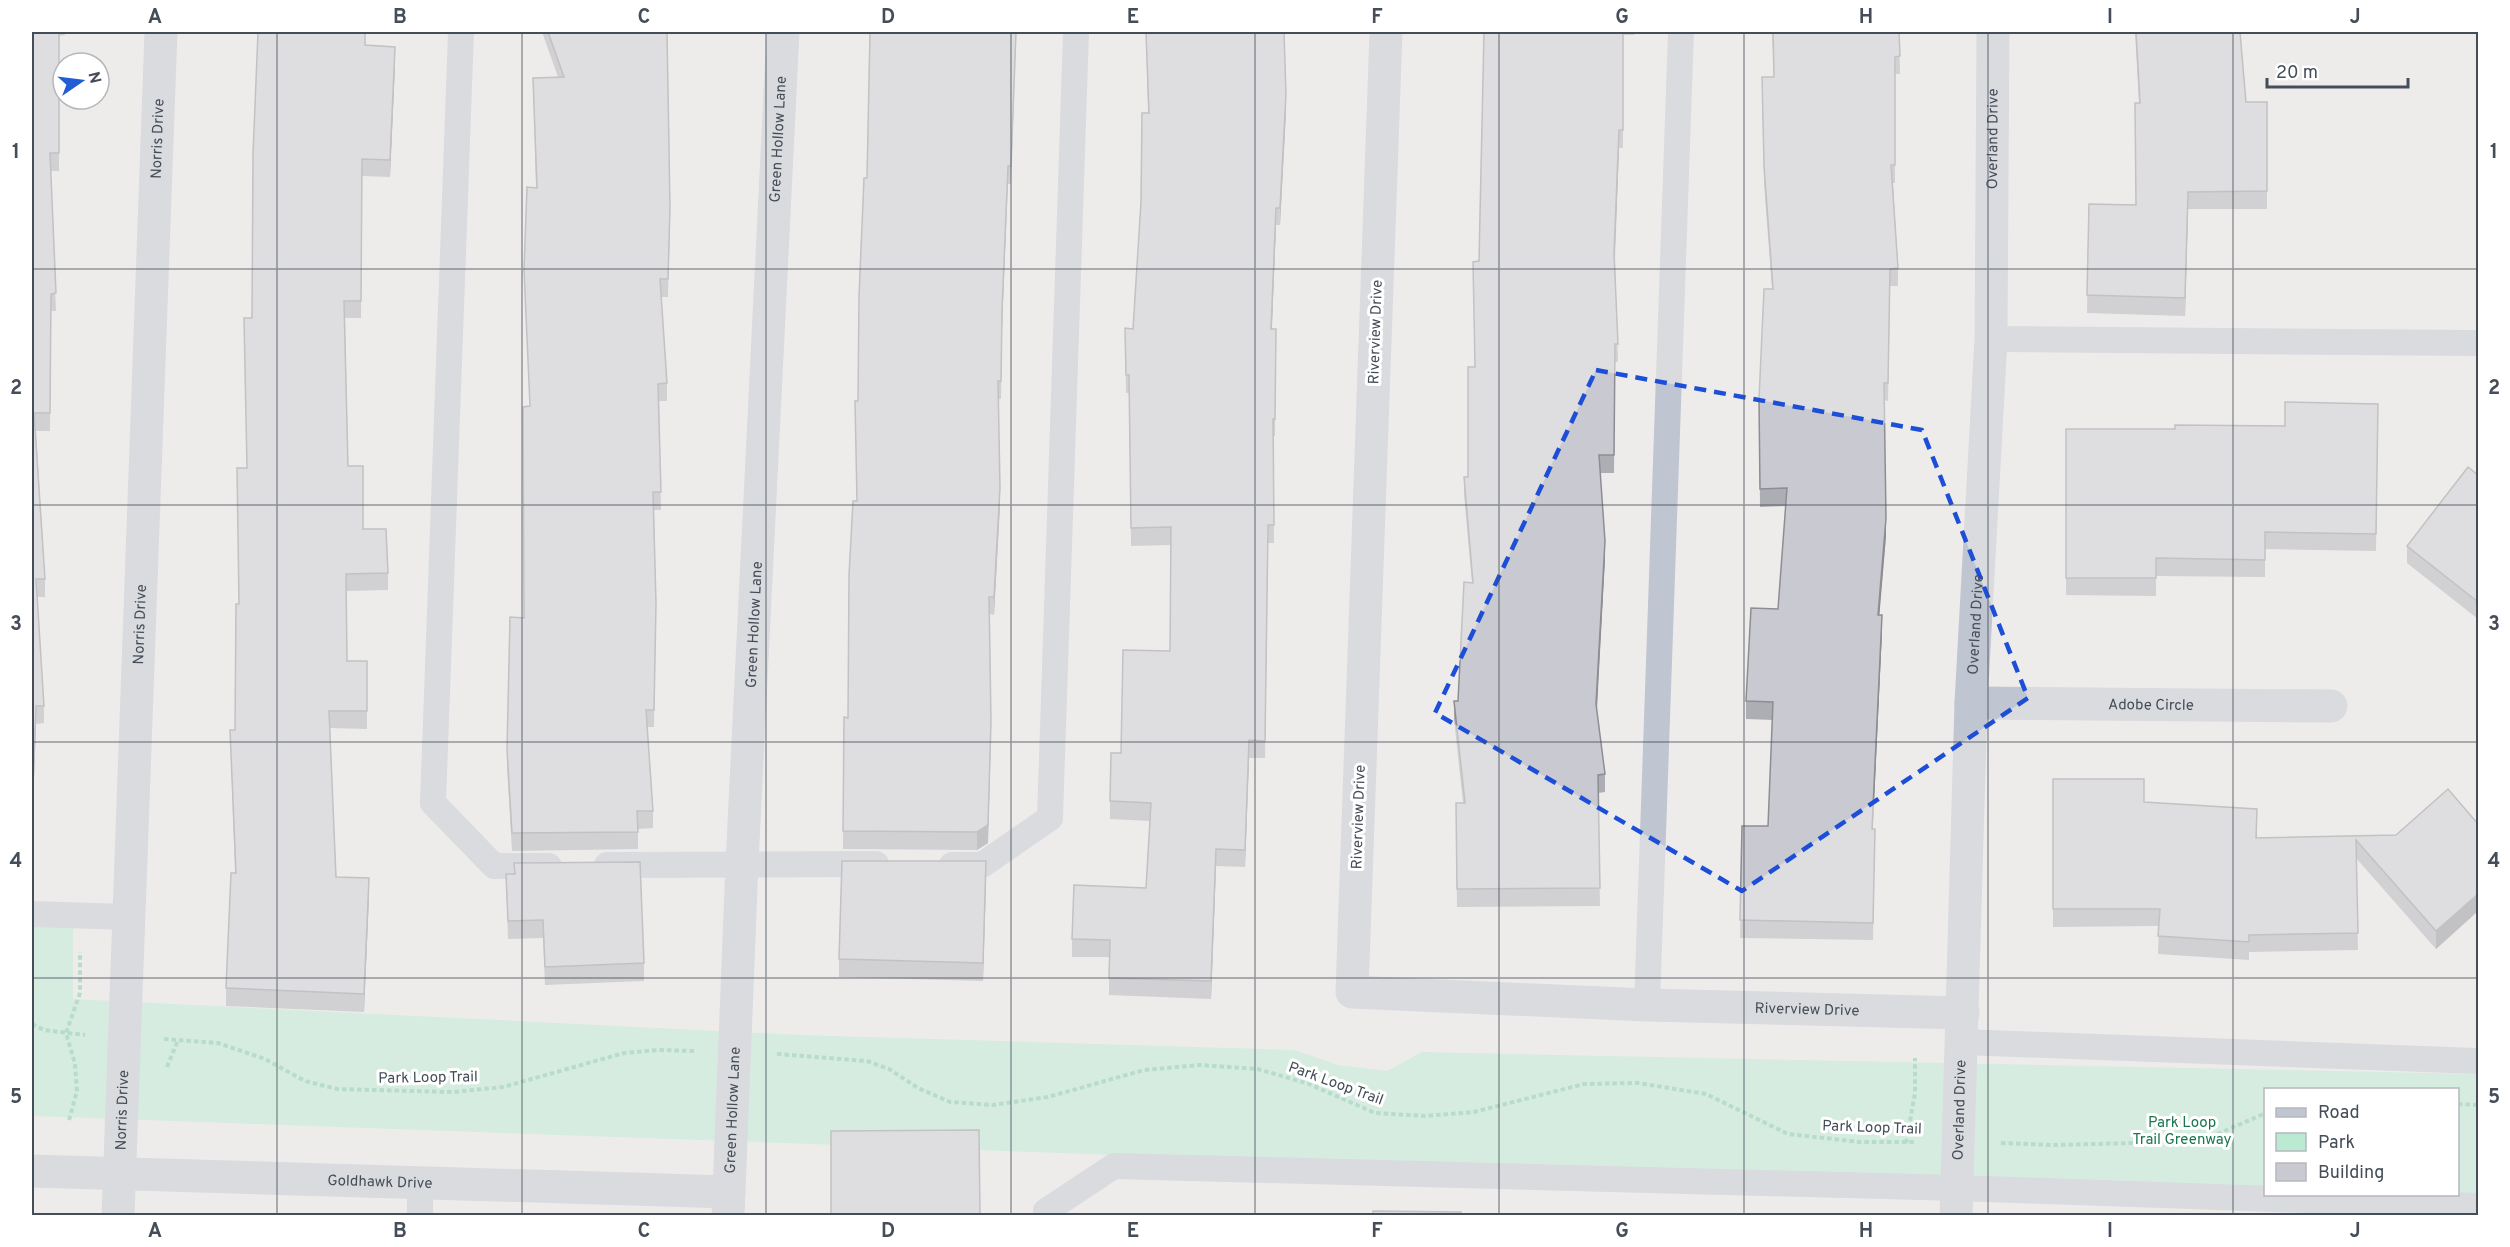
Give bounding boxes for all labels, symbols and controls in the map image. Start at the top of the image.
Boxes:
text: A [148,5,162,31]
text: B [393,5,407,31]
text: C [638,5,650,31]
text: D [881,5,895,31]
text: E [1127,5,1139,31]
text: F [1371,5,1383,31]
text: G [1615,5,1629,31]
text: H [1859,5,1873,31]
text: I [2107,5,2113,31]
text: J [2349,5,2361,31]
north arrow [51,51,111,111]
scale bar [2267,51,2408,89]
text: 20 m [2276,62,2318,85]
text: N [83,70,105,86]
street label: Green Hollow Lane [767,75,792,203]
street label: Overland Drive [1984,88,2004,189]
street label: Norris Drive [148,98,170,179]
text: 1 [12,140,20,166]
text: 1 [2490,140,2498,166]
street label: Riverview Drive [1365,279,1388,385]
text: 2 [10,376,22,402]
text: 2 [2488,376,2500,402]
street label: Green Hollow Lane [743,561,768,688]
street label: Overland Drive [1965,574,1989,675]
street label: Norris Drive [130,584,152,665]
text: 3 [10,612,22,638]
text: 3 [2488,612,2500,638]
street label: Adobe Circle [2108,696,2194,716]
street label: Riverview Drive [1348,764,1371,870]
text: 4 [10,849,22,875]
text: 4 [2488,849,2500,875]
street label: Riverview Drive [1754,1000,1860,1021]
street label: Green Hollow Lane [722,1046,746,1174]
street label: Park Loop Trail [1285,1058,1386,1110]
street label: Overland Drive [1950,1060,1972,1161]
street label: Park Loop Trail [378,1068,478,1089]
street label: Norris Drive [112,1070,134,1151]
text: 5 [10,1085,22,1111]
text: 5 [2488,1085,2500,1111]
legend [2264,1088,2459,1196]
text: Road [2318,1102,2360,1125]
park label: Park Loop Trail Greenway [2132,1114,2232,1150]
street label: Park Loop Trail [1822,1117,1922,1140]
text: Park [2318,1132,2355,1155]
text: Building [2318,1162,2384,1185]
street label: Goldhawk Drive [327,1172,433,1194]
text: A [148,1219,162,1245]
text: B [393,1219,407,1245]
text: C [638,1219,650,1245]
text: D [881,1219,895,1245]
text: E [1127,1219,1139,1245]
text: F [1371,1219,1383,1245]
text: G [1615,1219,1629,1245]
text: H [1859,1219,1873,1245]
text: I [2107,1219,2113,1245]
text: J [2349,1219,2361,1245]

